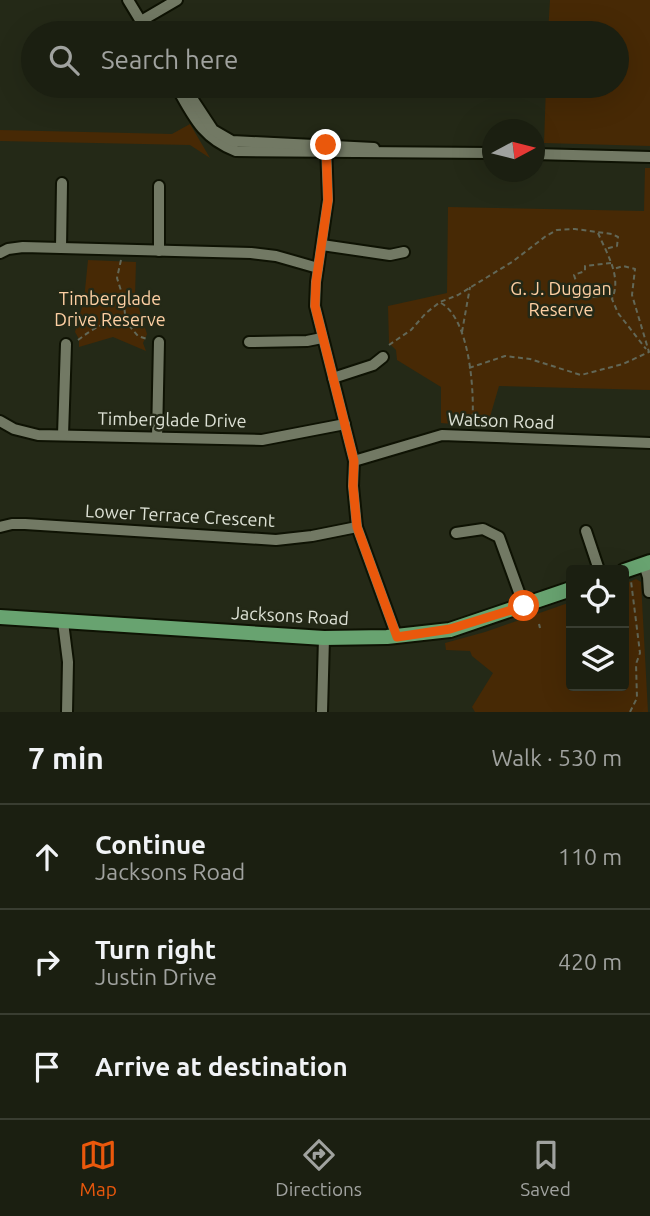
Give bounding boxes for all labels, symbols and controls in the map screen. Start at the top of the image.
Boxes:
search box [21,21,629,98]
icon: search [45,41,83,79]
text: Search here [101,45,238,74]
north arrow [482,119,545,182]
route end [310,129,341,160]
park label: G. J. Duggan Reserve [510,278,612,319]
park label: Timberglade Drive Reserve [54,288,166,329]
street label: Timberglade Drive [97,408,247,430]
street label: Watson Road [447,408,555,432]
street label: Lower Terrace Crescent [85,500,275,530]
map controls [566,565,629,691]
button: locate [566,565,629,628]
route start [508,590,539,621]
street label: Jacksons Road [231,602,349,628]
button: layers [566,628,629,691]
text: 7 min [28,741,104,775]
text: Walk · 530 m [491,745,622,770]
text: Continue [95,830,206,859]
icon: ahead [28,838,66,876]
text: 110 m [558,844,622,869]
text: Jacksons Road [95,859,245,884]
text: Turn right [95,935,216,964]
icon: right [28,943,66,981]
text: 420 m [558,949,622,974]
text: Justin Drive [95,964,217,989]
icon: arrive [28,1048,66,1086]
text: Arrive at destination [95,1052,348,1081]
tab: Map [79,1136,117,1200]
tab: Directions [275,1136,362,1200]
tab: Saved [520,1136,571,1200]

